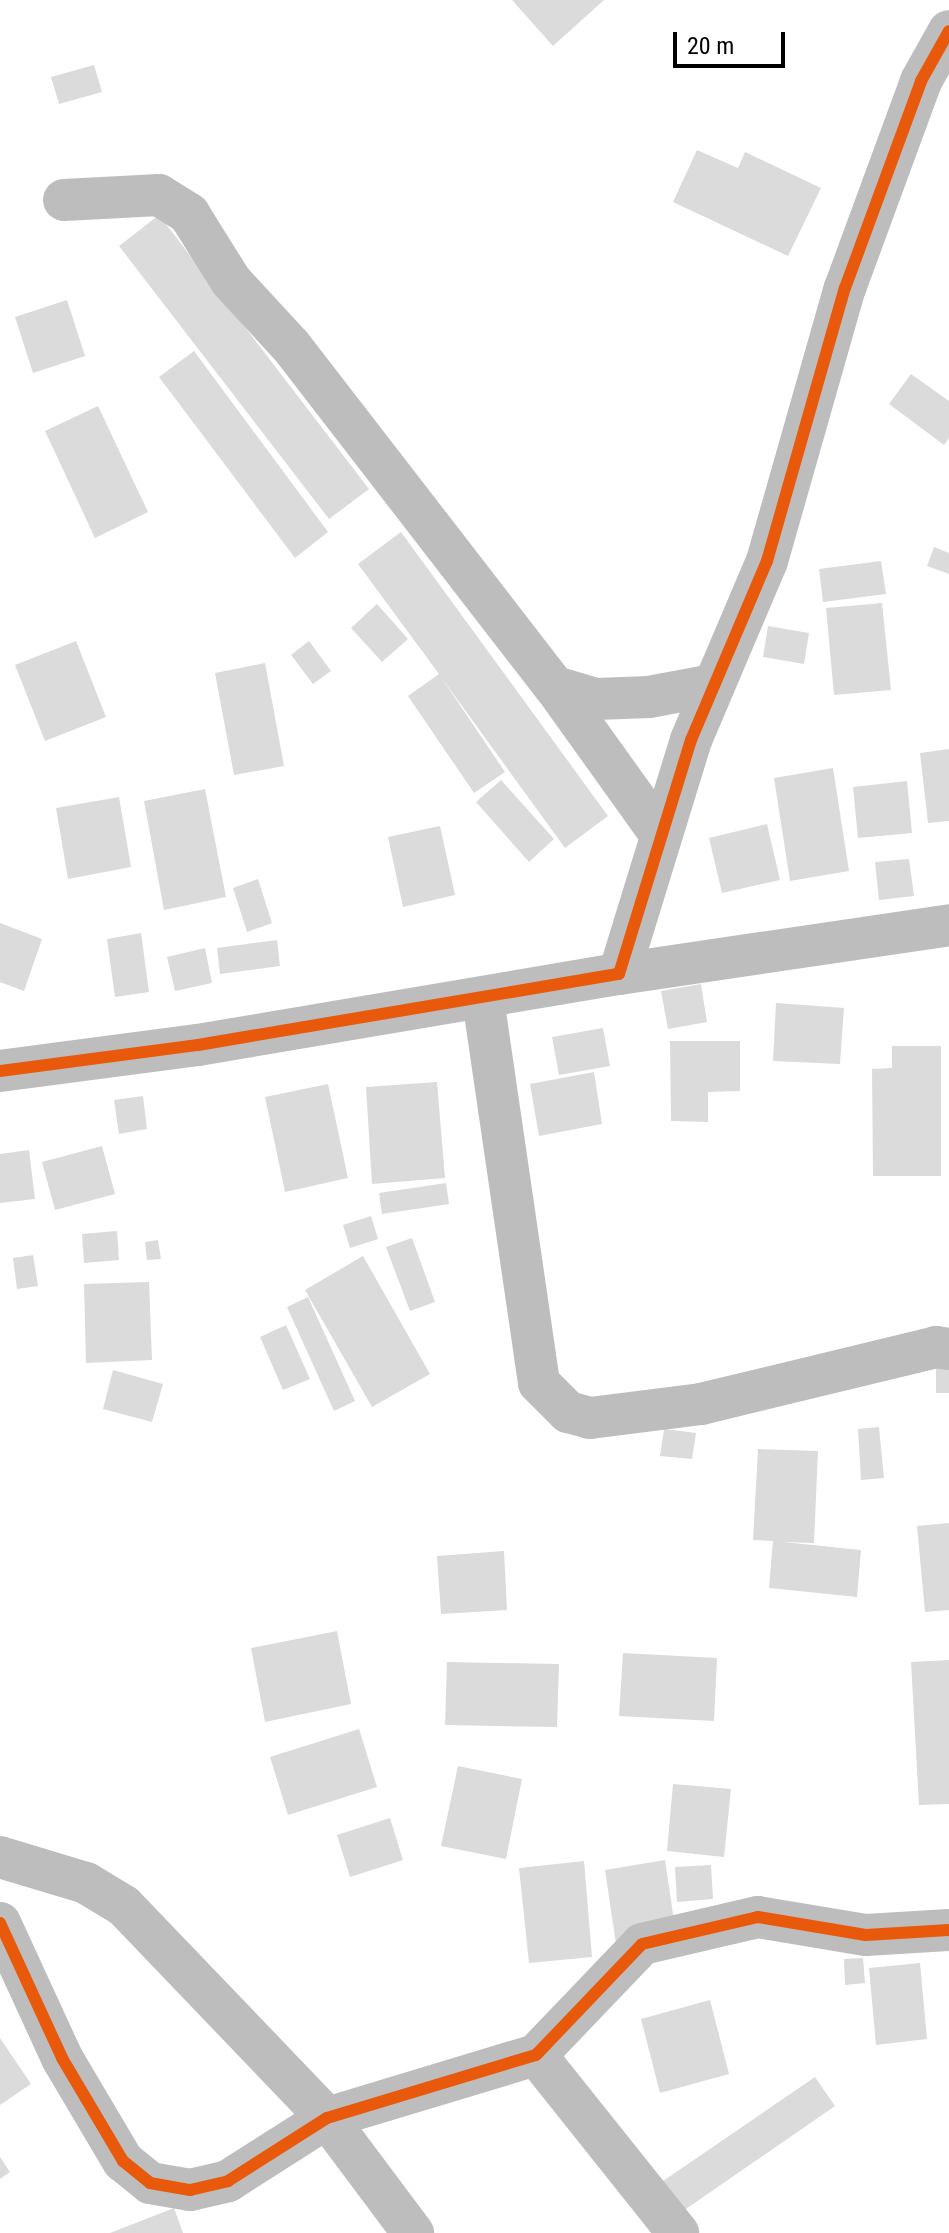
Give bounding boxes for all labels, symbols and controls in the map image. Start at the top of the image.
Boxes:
scale bar [677,16,789,66]
text: 20 m [687,32,734,60]

